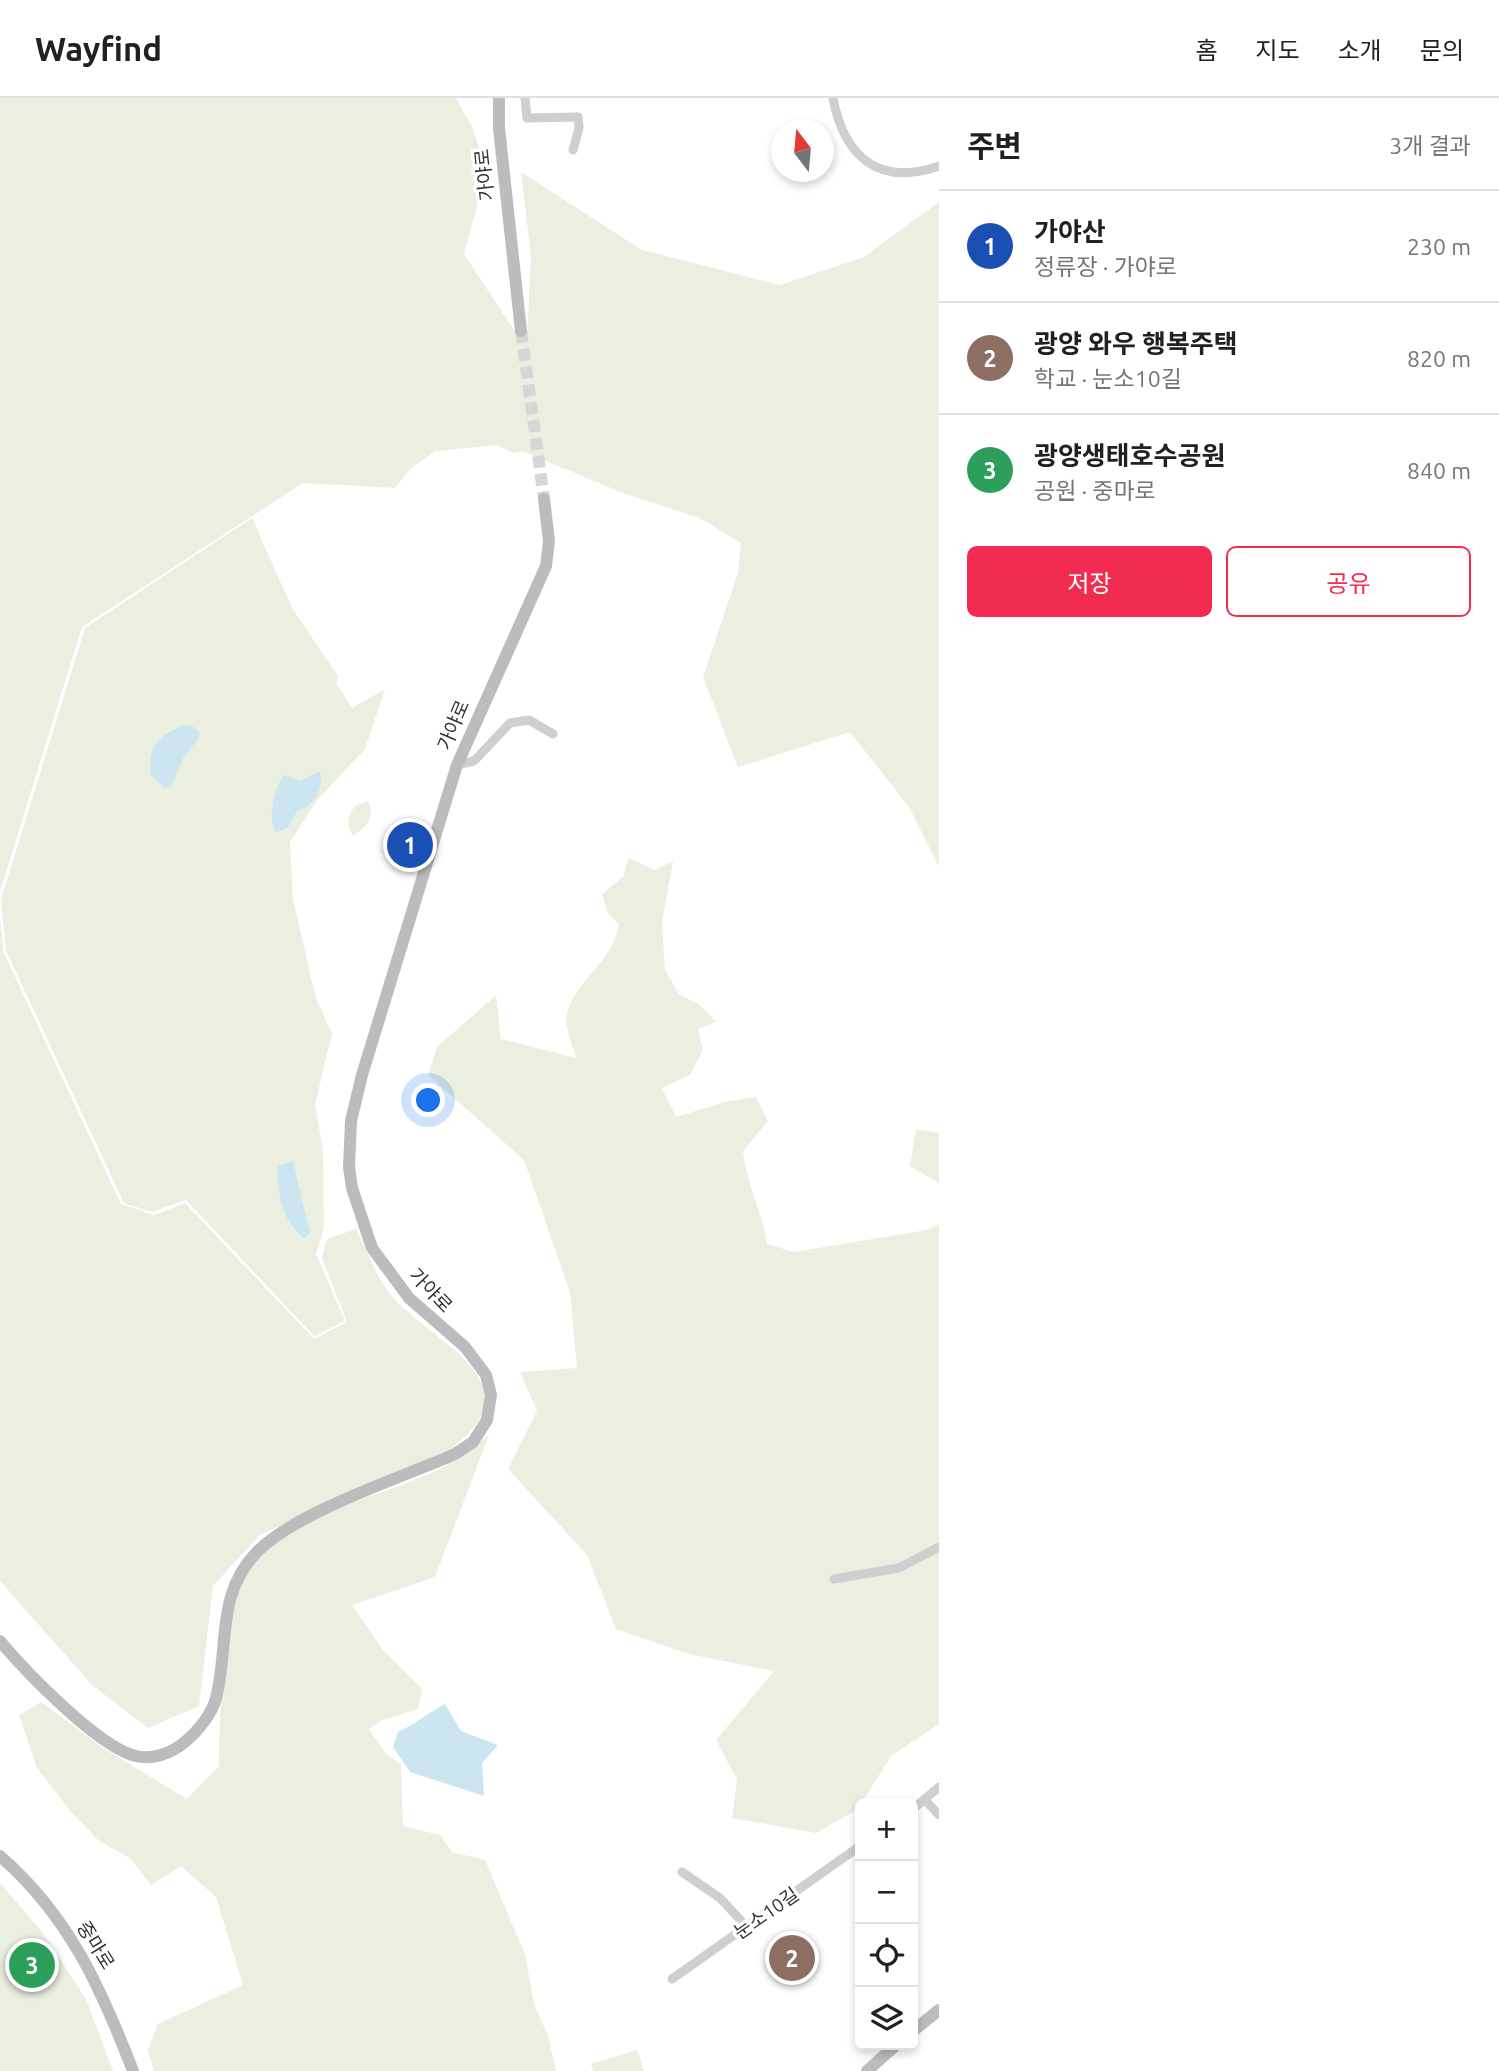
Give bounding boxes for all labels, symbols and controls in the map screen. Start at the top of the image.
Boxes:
text: Wayfind [35,30,162,67]
text: 홈 [1195,37,1217,64]
text: 지도 [1255,37,1300,64]
text: 소개 [1338,37,1382,64]
text: 문의 [1420,37,1464,64]
north arrow [771,119,834,182]
text: 주변 [967,129,1022,163]
text: 3개 결과 [1389,133,1471,158]
street label: 가야로 [470,148,498,202]
text: 가야산 [1034,217,1106,246]
text: 1 [984,234,996,259]
text: 230 m [1407,234,1471,259]
text: 정류장 · 가야로 [1034,254,1177,279]
text: 광양 와우 행복주택 [1034,329,1238,358]
text: 2 [984,346,996,371]
text: 820 m [1407,346,1471,371]
text: 학교 · 눈소10길 [1034,366,1182,391]
text: 광양생태호수공원 [1034,441,1225,470]
text: 3 [984,458,996,483]
text: 840 m [1407,458,1471,483]
text: 공원 · 중마로 [1034,478,1156,503]
button: 저장 [967,546,1212,617]
button: 공유 [1226,546,1471,617]
street label: 가야로 [433,697,473,753]
pin: 1 [387,819,433,871]
your location [411,1083,445,1117]
street label: 가야로 [405,1263,457,1317]
map controls [855,1798,918,2050]
button: + [855,1798,918,1861]
button: − [855,1861,918,1924]
street label: 눈소10길 [729,1883,803,1943]
street label: 중마로 [73,1917,119,1973]
button: locate [855,1924,918,1987]
pin: 2 [769,1932,815,1984]
pin: 3 [9,1939,55,1991]
button: layers [855,1987,918,2050]

